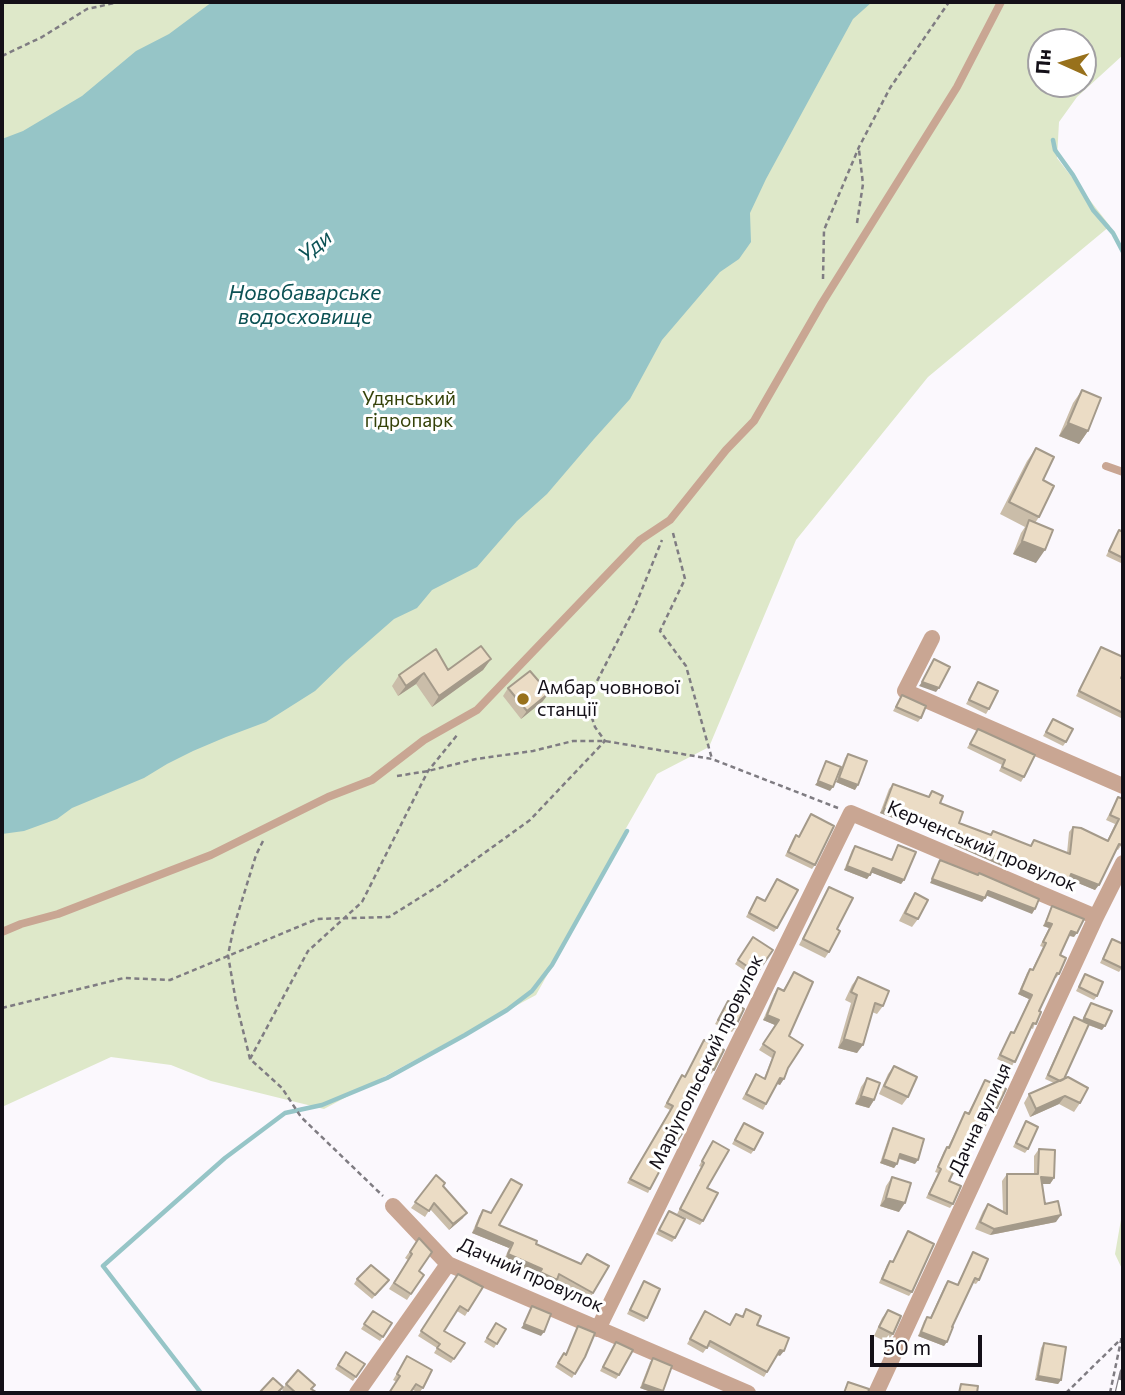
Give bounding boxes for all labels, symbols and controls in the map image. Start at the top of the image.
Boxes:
north arrow [1027,28,1097,98]
text: Пн [1030,48,1055,75]
water label: Уди [293,225,337,267]
water label: Новобаварське водосховище [229,280,381,330]
park label: Удянський гідропарк [362,388,456,432]
place label: Амбар човнової станції [537,677,680,721]
marker: Амбар човнової станції [515,691,531,707]
street label: Керченський провулок [884,796,1080,896]
street label: Маріупольський провулок [644,951,768,1173]
street label: Дачна вулиця [944,1059,1016,1179]
street label: Дачний провулок [455,1233,607,1317]
scale bar [873,1322,985,1366]
text: 50 m [883,1334,931,1359]

